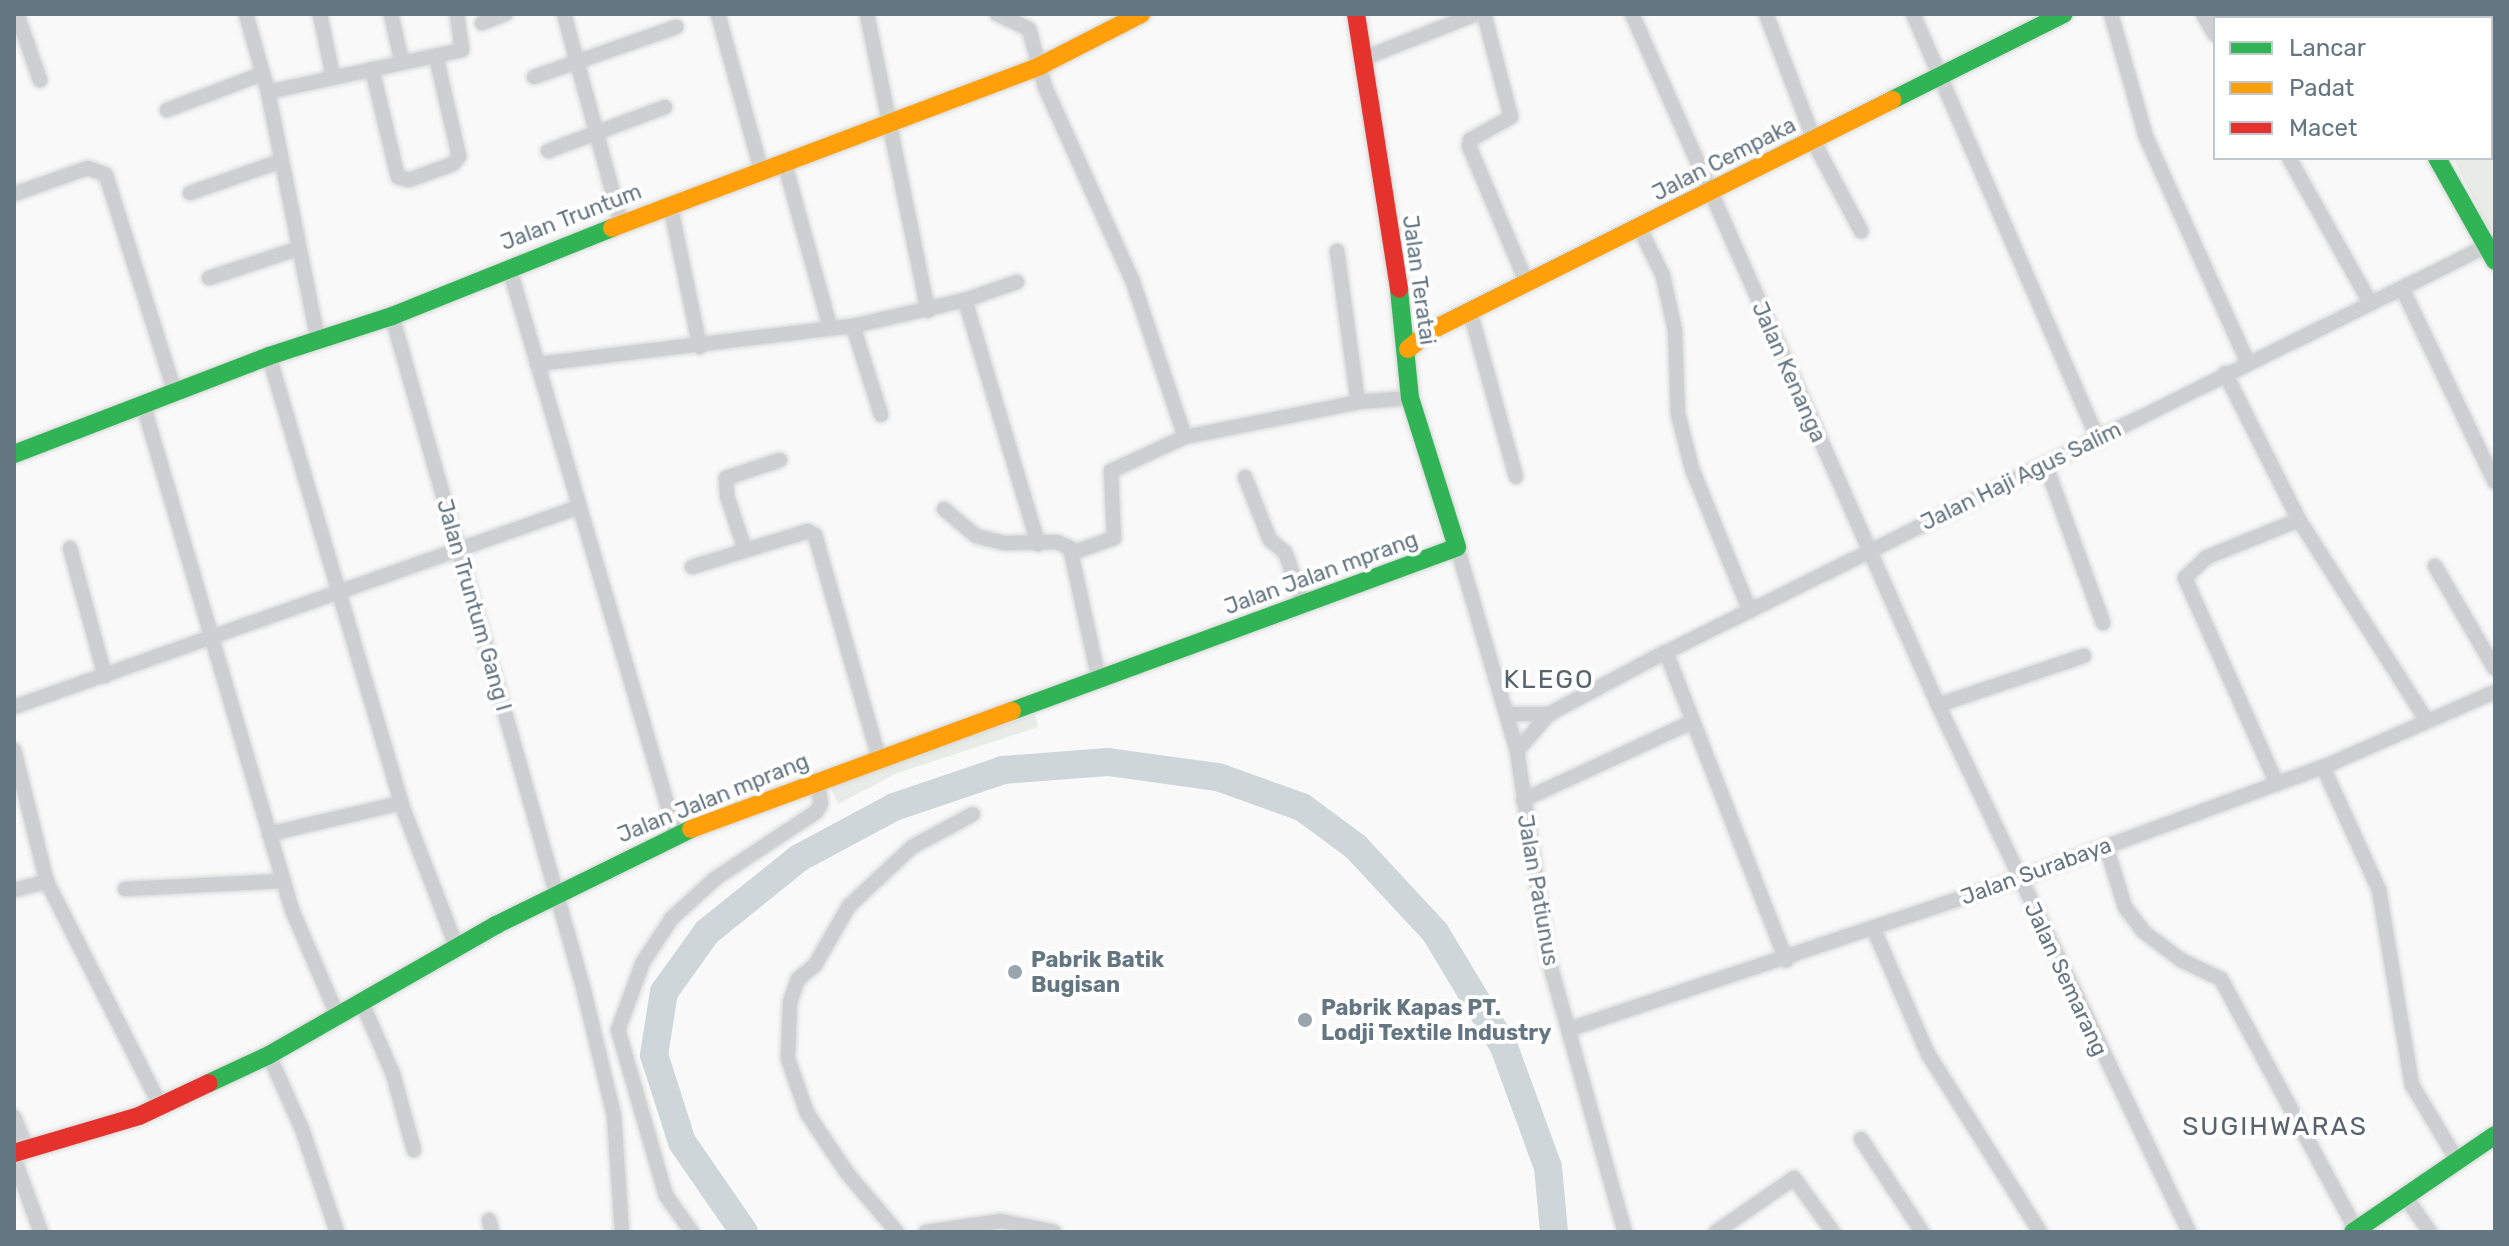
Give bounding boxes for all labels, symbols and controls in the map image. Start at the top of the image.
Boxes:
legend [2213,16,2493,160]
text: Lancar [2289,34,2366,62]
text: Padat [2289,74,2354,102]
street label: Jalan Cempaka [1648,112,1800,206]
text: Macet [2289,114,2357,142]
street label: Jalan Truntum [497,178,645,256]
street label: Jalan Teratai [1397,213,1441,347]
street label: Jalan Kenanga [1746,298,1832,446]
street label: Jalan Haji Agus Salim [1916,416,2126,536]
street label: Jalan Truntum Gang I [431,496,517,714]
street label: Jalan Jalan mprang [1221,526,1421,620]
district label: KLEGO [1503,664,1595,696]
street label: Jalan Jalan mprang [614,748,812,848]
street label: Jalan Patiunus [1512,812,1564,968]
street label: Jalan Surabaya [1957,832,2115,910]
street label: Jalan Semarang [2019,898,2113,1060]
place label: Pabrik Batik Bugisan [1031,946,1164,998]
marker: Pabrik Batik Bugisan [1006,963,1024,981]
place label: Pabrik Kapas PT. Lodji Textile Industry [1321,994,1552,1046]
marker: Pabrik Kapas PT. Lodji Textile Industry [1296,1011,1314,1029]
district label: SUGIHWARAS [2182,1111,2368,1143]

